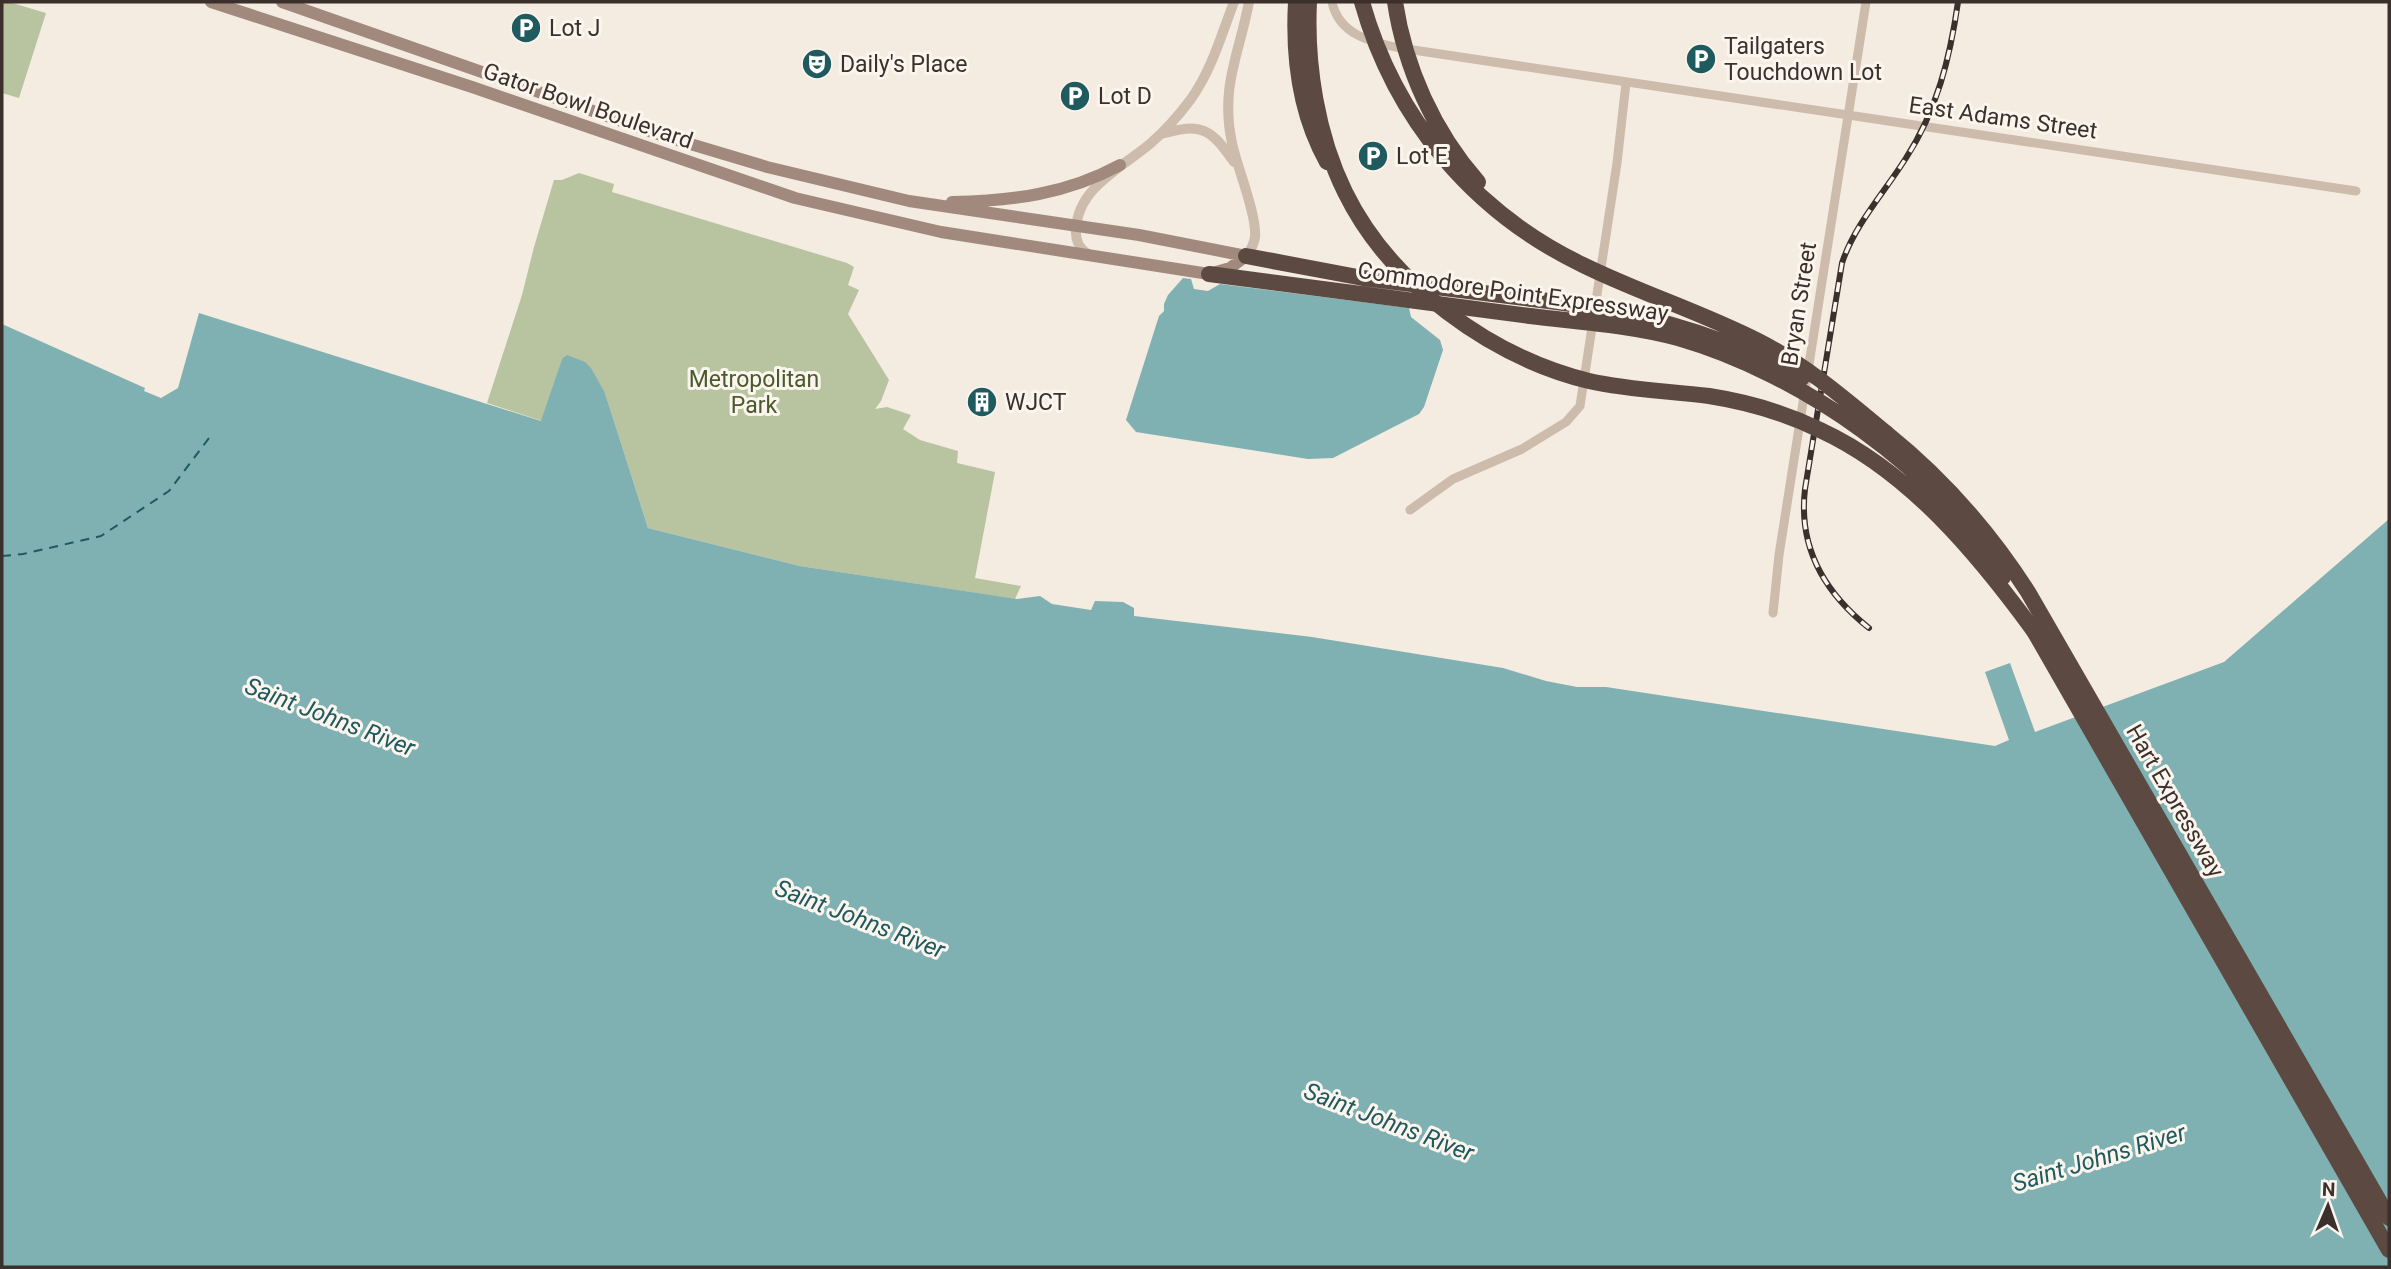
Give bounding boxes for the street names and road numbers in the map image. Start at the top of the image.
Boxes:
street label: Gator Bowl Boulevard [480,57,696,155]
street label: East Adams Street [1907,91,2099,145]
street label: Bryan Street [1776,240,1822,368]
street label: Commodore Point Expressway [1356,257,1670,327]
street label: Hart Expressway [2120,720,2230,882]

